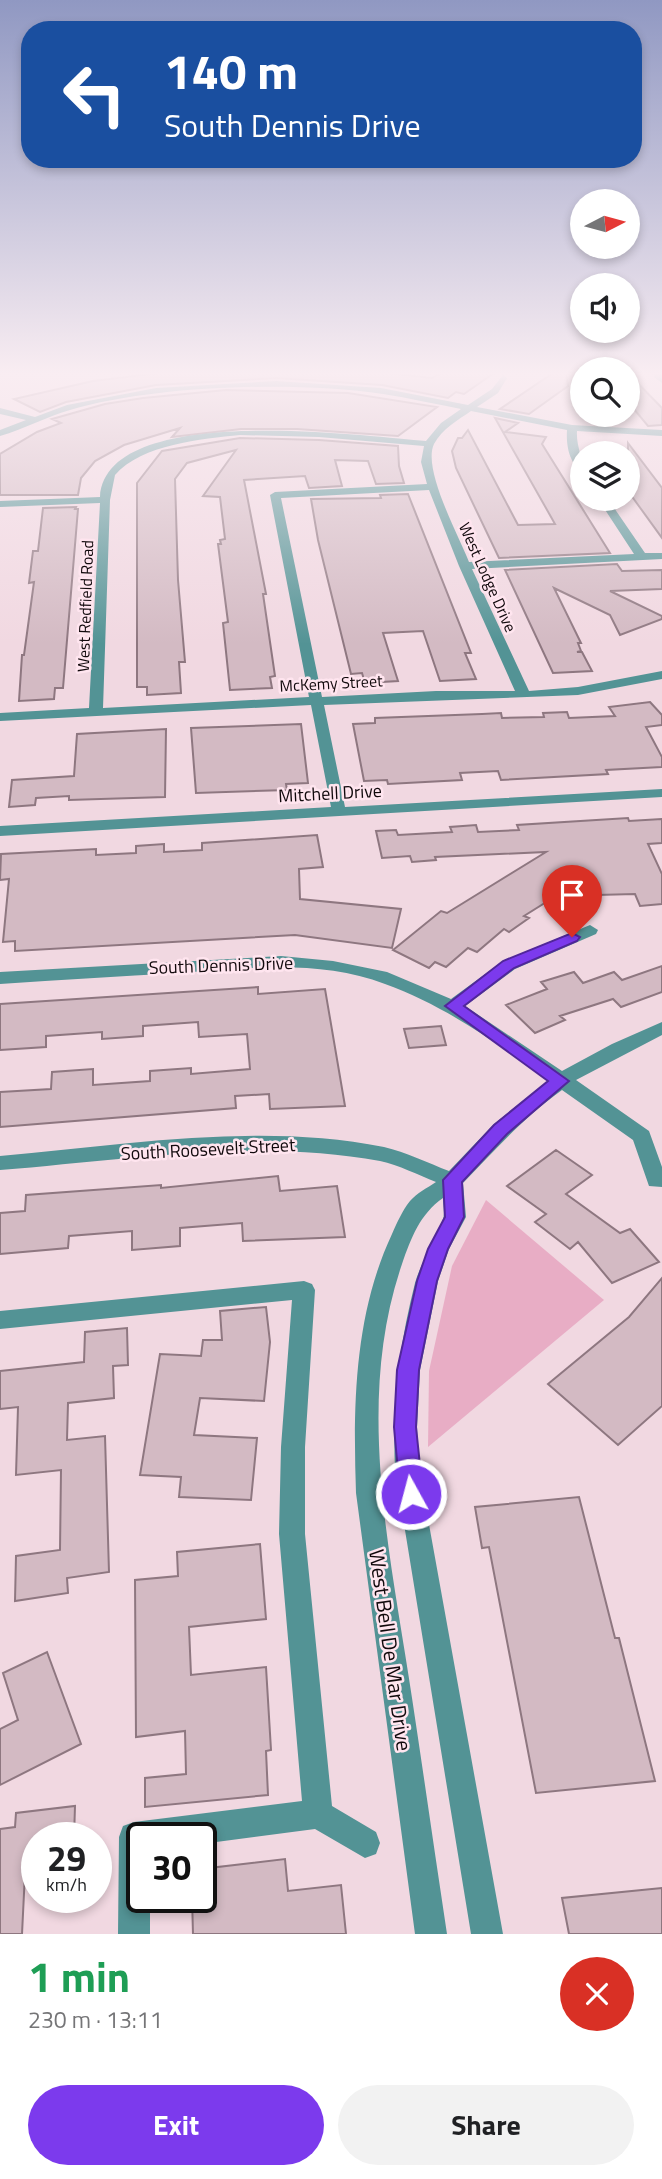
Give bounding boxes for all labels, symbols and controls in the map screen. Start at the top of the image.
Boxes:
text: 140 m [164,33,298,108]
icon: left [49,49,140,140]
text: South Dennis Drive [164,101,421,149]
north arrow [570,189,640,259]
map controls [570,189,640,511]
button: sound [570,273,640,343]
button: search [570,357,640,427]
button: layers [570,441,640,511]
street label: West Lodge Drive [453,518,523,636]
street label: West Redfield Road [71,540,99,672]
street label: McKemy Street [279,668,383,698]
street label: Mitchell Drive [278,777,382,809]
pin [542,865,602,937]
icon: arrive [553,876,591,914]
street label: South Dennis Drive [148,949,294,981]
street label: South Roosevelt Street [120,1131,296,1167]
position arrow [374,1457,448,1531]
street label: West Bell De Mar Drive [361,1547,421,1753]
speed limit sign: 30 [126,1822,217,1913]
text: 29 [47,1831,86,1885]
text: km/h [46,1871,87,1898]
text: 1 min [28,1944,130,2008]
button: close [560,1957,634,2031]
text: 230 m · 13:11 [28,2002,163,2037]
button: Exit [28,2085,324,2165]
button: Share [338,2085,634,2165]

